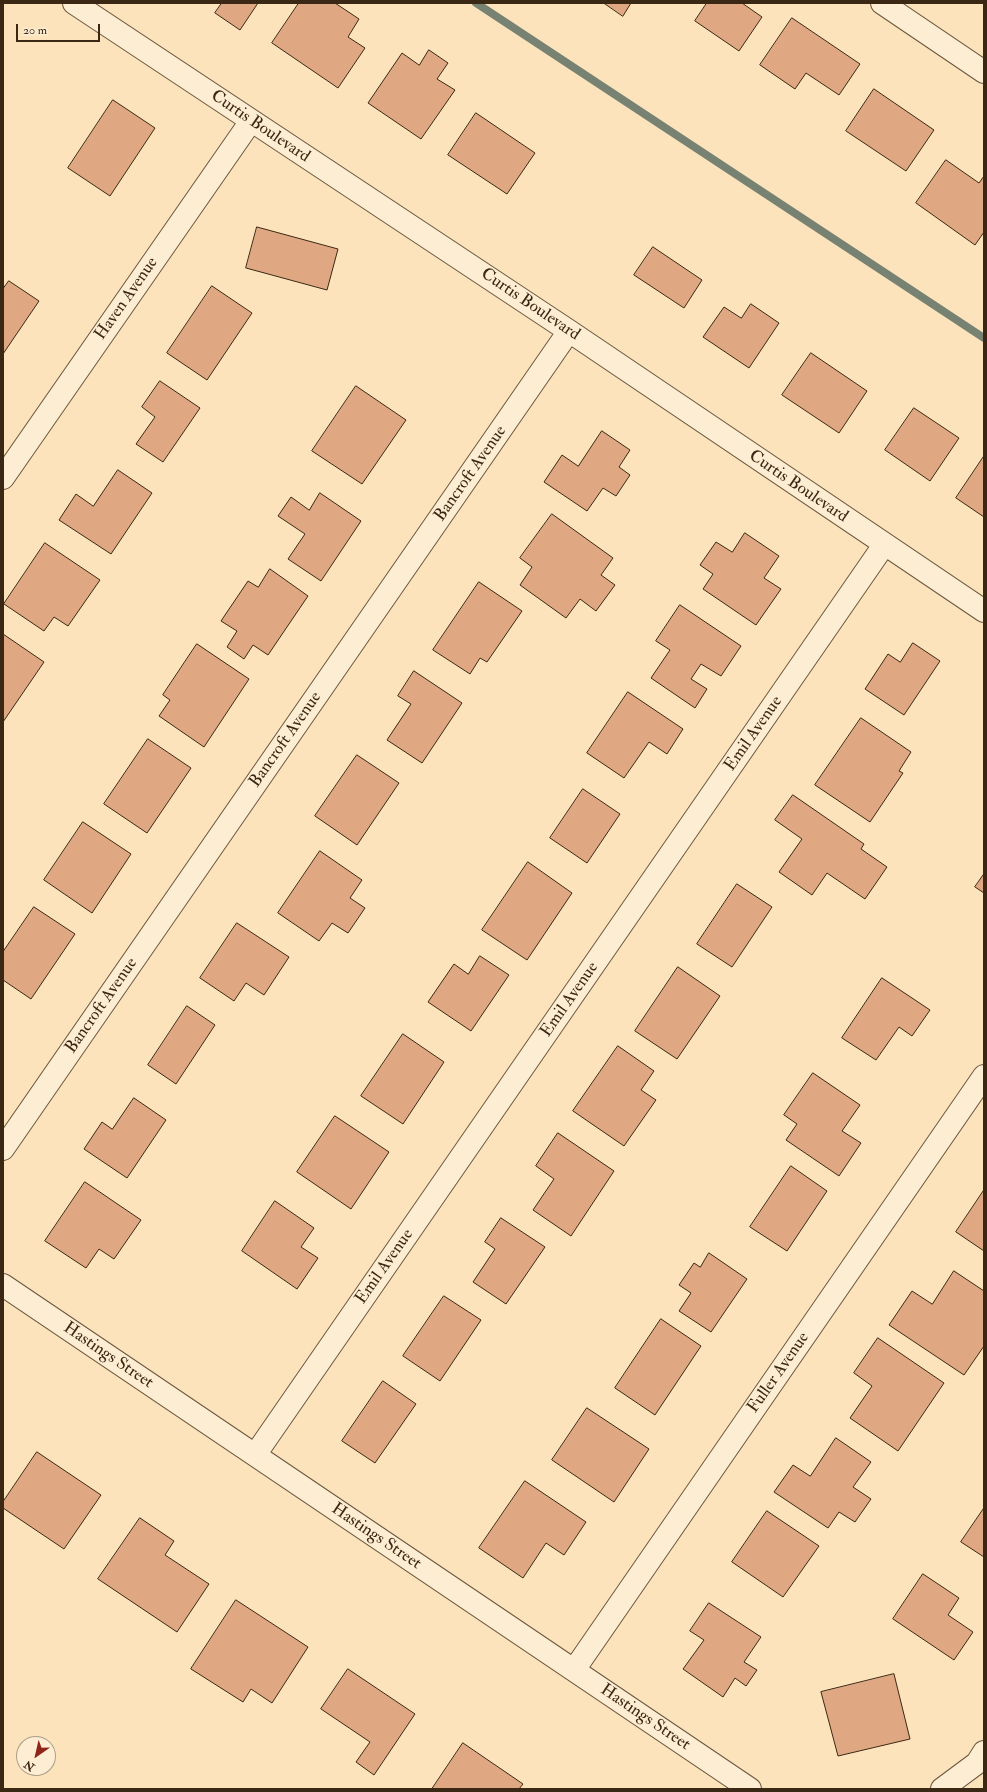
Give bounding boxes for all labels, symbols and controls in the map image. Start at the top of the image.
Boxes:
scale bar [18,16,102,42]
text: 20 m [23,23,47,38]
street label: Curtis Boulevard [207,86,313,168]
street label: Haven Avenue [91,254,163,344]
street label: Curtis Boulevard [477,264,583,346]
street label: Bancroft Avenue [431,422,511,526]
street label: Curtis Boulevard [745,446,851,528]
street label: Bancroft Avenue [246,688,326,792]
street label: Emil Avenue [721,692,787,776]
street label: Bancroft Avenue [62,954,142,1058]
street label: Emil Avenue [537,958,603,1042]
street label: Emil Avenue [352,1225,418,1309]
street label: Hastings Street [59,1318,157,1394]
street label: Fuller Avenue [744,1329,814,1417]
street label: Hastings Street [327,1499,425,1575]
street label: Hastings Street [596,1680,694,1756]
north arrow [16,1736,56,1776]
text: N [22,1757,37,1774]

